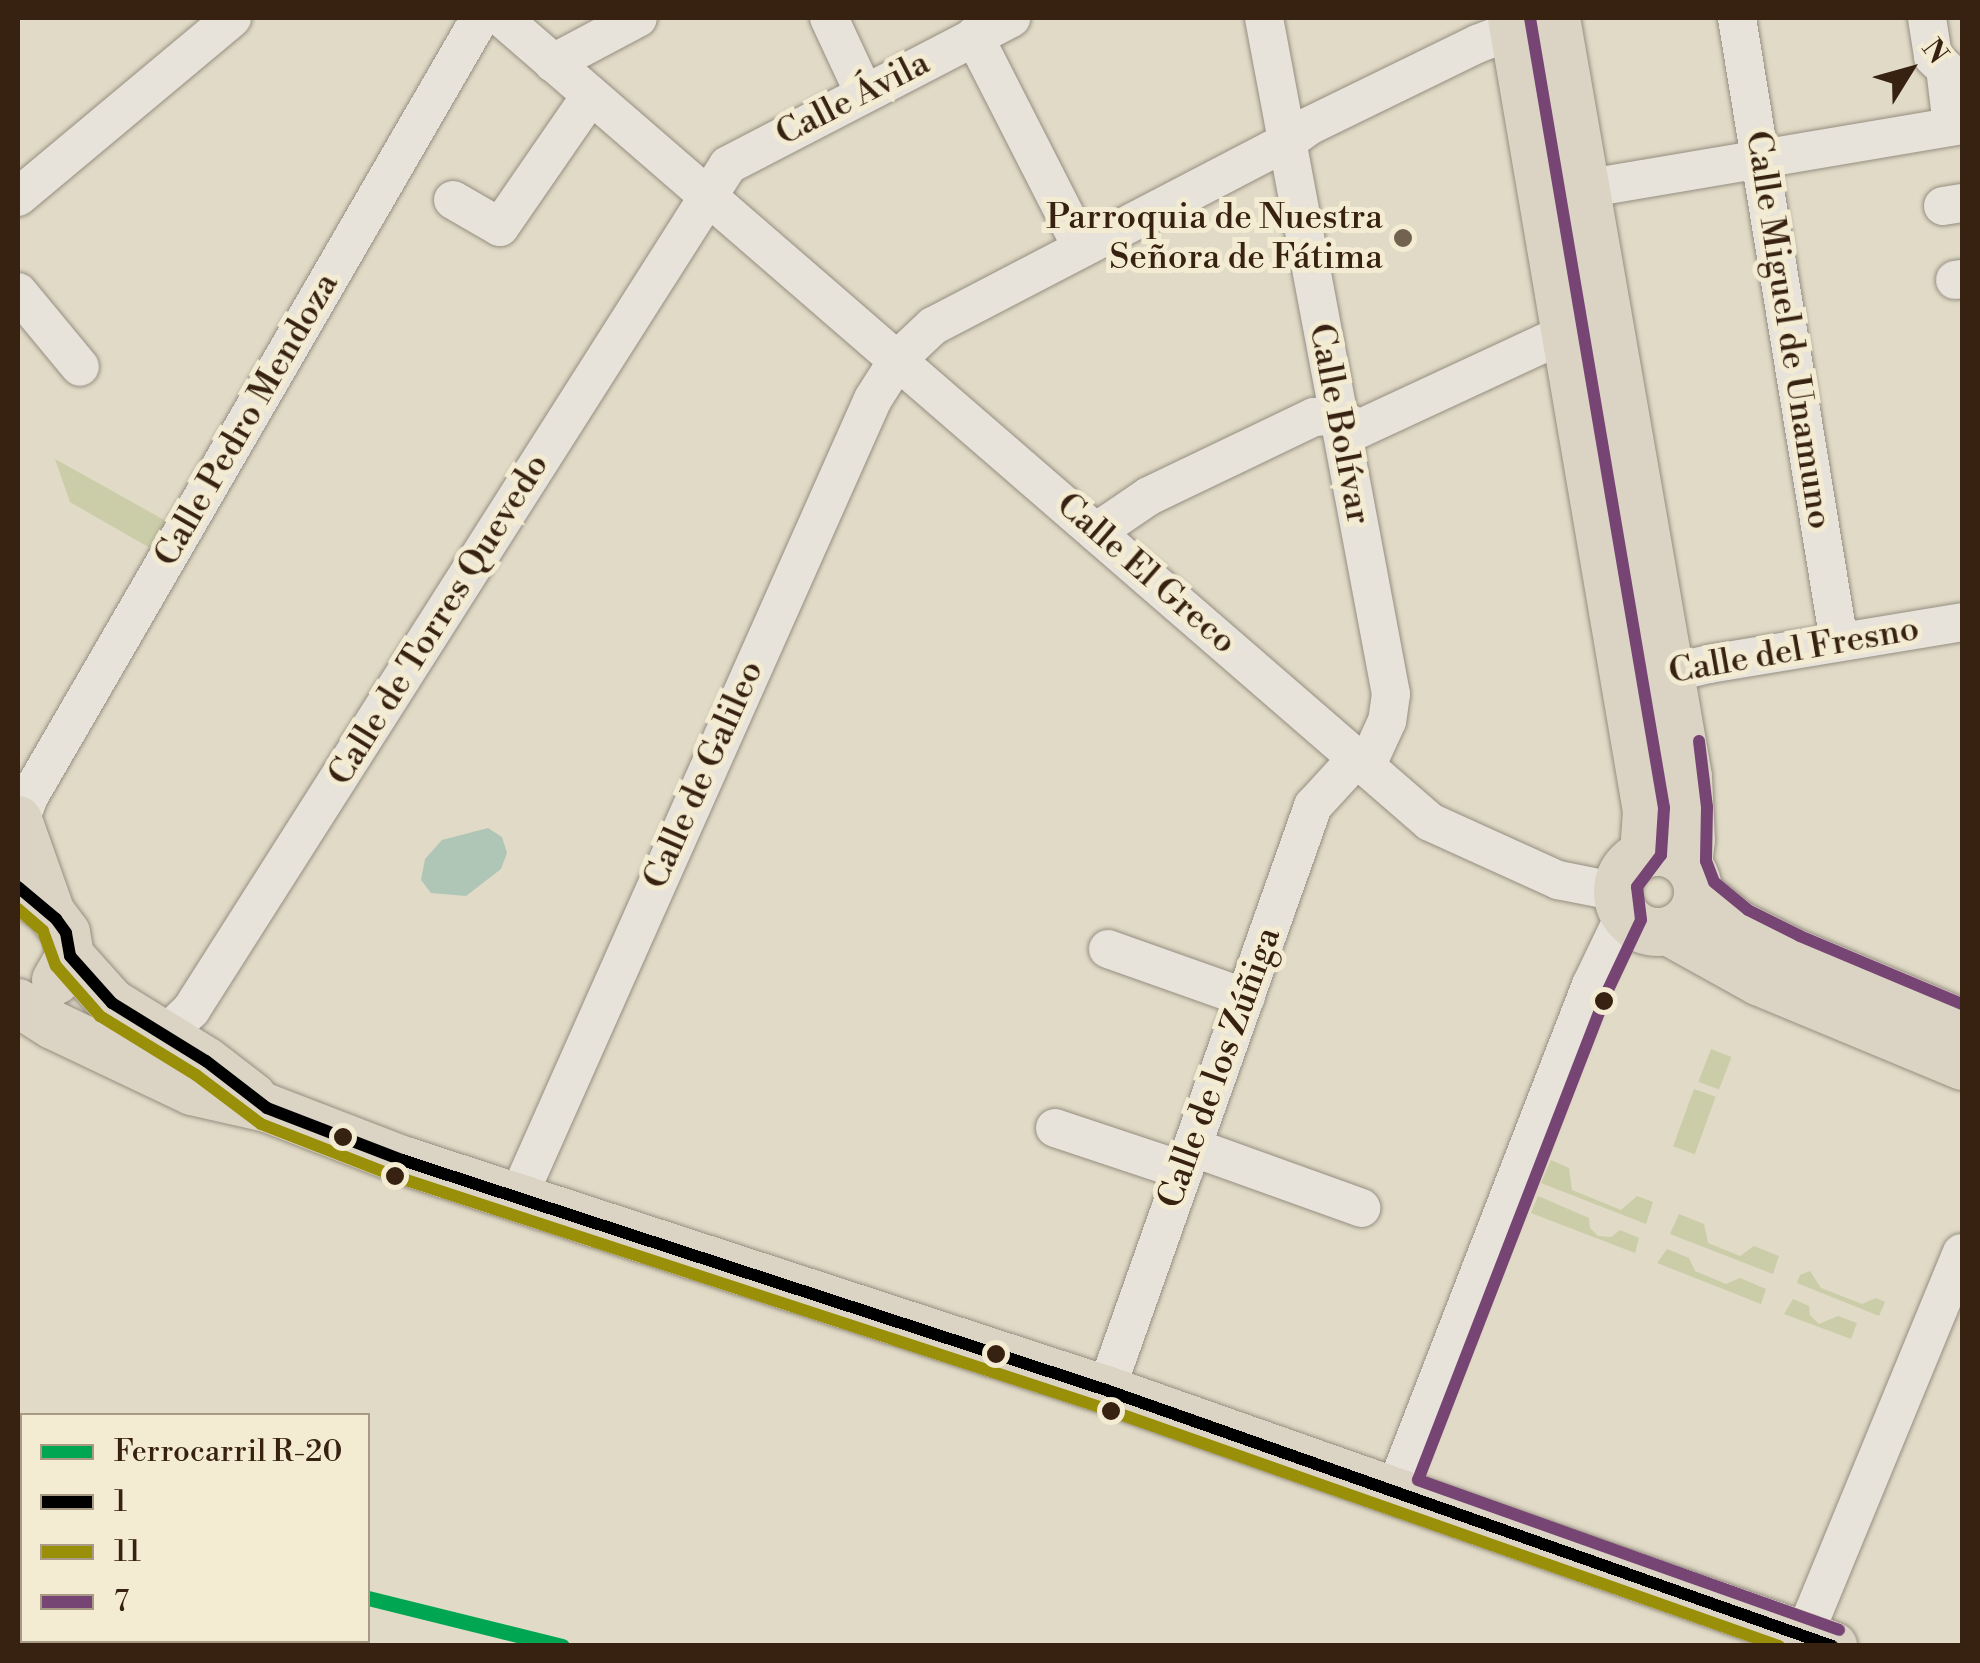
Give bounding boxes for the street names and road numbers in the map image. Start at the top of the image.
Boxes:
street label: Calle Ávila [769,42,937,156]
street label: Calle Miguel de Unamuno [1736,128,1840,532]
street label: Calle Pedro Mendoza [146,266,348,574]
street label: Calle Bolívar [1299,320,1379,528]
street label: Calle de Torres Quevedo [320,446,558,794]
street label: Calle El Greco [1047,484,1245,664]
street label: Calle del Fresno [1666,608,1922,694]
street label: Calle de Galileo [635,654,773,896]
street label: Calle de los Zúñiga [1150,922,1290,1214]

